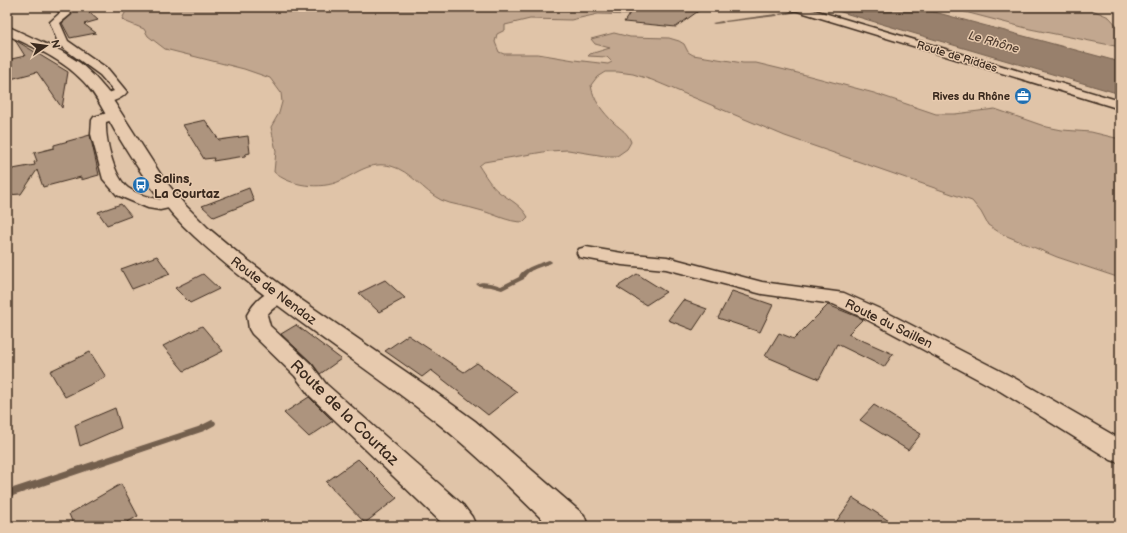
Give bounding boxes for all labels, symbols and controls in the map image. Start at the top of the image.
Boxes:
north arrow [26,26,66,66]
water label: Le Rhône [967,28,1021,57]
text: N [48,38,63,49]
street label: Route de Riddes [915,38,999,75]
office icon: Rives du Rhône [1013,86,1033,106]
place label: Rives du Rhône [932,90,1010,103]
place label: Salins, La Courtaz [154,171,220,202]
bus stop icon: Salins, La Courtaz [131,175,151,195]
street label: Route de Nendaz [227,253,320,329]
street label: Route du Saillen [842,296,935,352]
street label: Route de la Courtaz [286,356,402,470]

